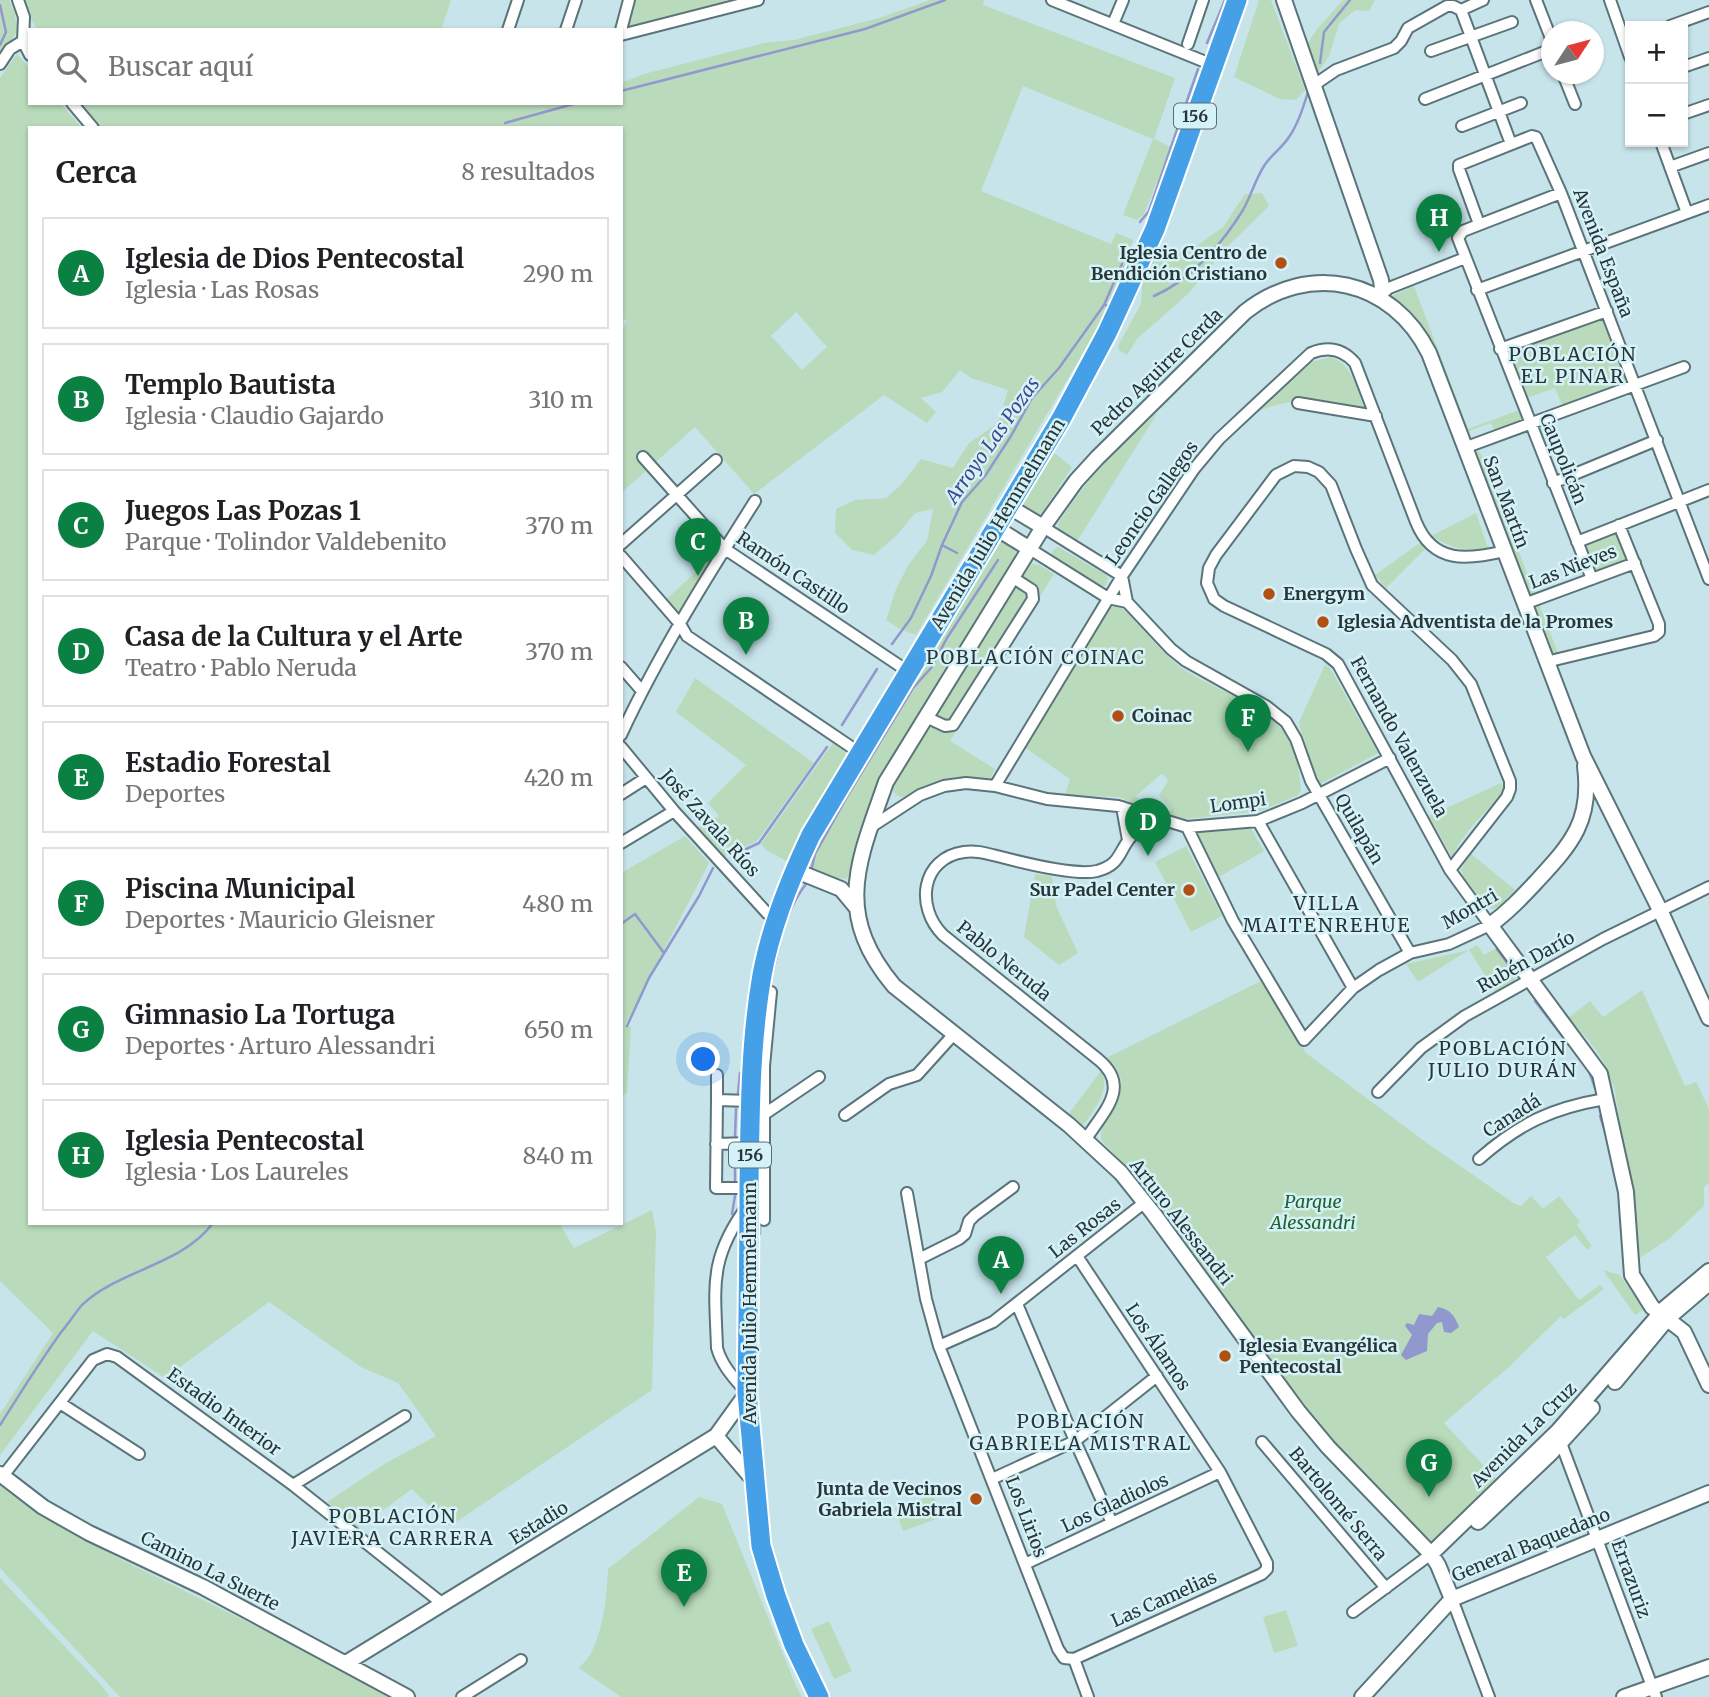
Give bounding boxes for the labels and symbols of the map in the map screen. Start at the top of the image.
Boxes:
north arrow [1541,21,1604,84]
road number: 156 [1174,104,1216,128]
street label: Avenida España [1568,184,1639,321]
pin: H [1416,194,1462,252]
place label: Iglesia Centro de Bendición Cristiano [1091,241,1267,285]
marker: Iglesia Centro de Bendición Cristiano [1273,255,1289,271]
street label: Pedro Aguirre Cerda [1086,303,1227,440]
district label: POBLACIÓN EL PINAR [1509,342,1637,388]
water label: Arroyo Las Pozas [938,372,1044,509]
street label: Caupolicán [1535,410,1592,508]
street label: Avenida Julio Hemmelmann [925,414,1070,634]
street label: Leoncio Gallegos [1100,436,1203,569]
street label: San Martín [1478,452,1535,551]
pin: C [675,518,721,576]
street label: Ramón Castillo [732,526,854,619]
street label: Las Nieves [1526,539,1620,594]
place label: Energym [1283,582,1365,605]
marker: Energym [1261,586,1277,602]
pin: B [723,597,769,655]
place label: Iglesia Adventista de la Promes [1337,610,1613,633]
marker: Iglesia Adventista de la Promes [1315,614,1331,630]
district label: POBLACIÓN COINAC [926,645,1146,669]
street label: Fernando Valenzuela [1346,652,1453,822]
pin: F [1225,694,1271,752]
place label: Coinac [1132,704,1192,727]
marker: Coinac [1110,708,1126,724]
street label: José Zavala Ríos [655,763,765,882]
street label: Lompi [1208,787,1268,818]
street label: Quilapán [1330,789,1389,868]
pin: D [1125,798,1171,856]
place label: Sur Padel Center [1029,878,1175,901]
marker: Sur Padel Center [1181,882,1197,898]
street label: Montri [1438,883,1502,934]
district label: VILLA MAITENREHUE [1243,891,1411,937]
street label: Pablo Neruda [952,916,1056,1006]
street label: Rubén Darío [1473,925,1578,998]
district label: POBLACIÓN JULIO DURÁN [1427,1036,1578,1082]
your location [686,1042,720,1076]
street label: Canadá [1479,1089,1545,1142]
road number: 156 [729,1142,771,1168]
street label: Arturo Alessandri [1124,1153,1238,1290]
street label: Avenida Julio Hemmelmann [738,1182,761,1425]
park label: Parque Alessandri [1268,1190,1356,1234]
street label: Las Rosas [1044,1192,1125,1263]
pin: A [978,1236,1024,1294]
street label: Los Álamos [1121,1299,1196,1395]
place label: Iglesia Evangélica Pentecostal [1239,1334,1398,1378]
marker: Iglesia Evangélica Pentecostal [1217,1348,1233,1364]
street label: Estadio Interior [163,1363,286,1461]
street label: Avenida La Cruz [1465,1377,1581,1493]
district label: POBLACIÓN GABRIELA MISTRAL [970,1409,1192,1455]
pin: G [1406,1439,1452,1497]
street label: Bartolomé Serra [1284,1442,1393,1565]
street label: Los Gladiolos [1058,1468,1172,1537]
street label: Los Lirios [1000,1473,1052,1561]
place label: Junta de Vecinos Gabriela Mistral [815,1477,962,1521]
marker: Junta de Vecinos Gabriela Mistral [968,1491,984,1507]
street label: Estadio [505,1496,572,1549]
street label: General Baquedano [1448,1502,1613,1587]
district label: POBLACIÓN JAVIERA CARRERA [290,1504,495,1550]
street label: Camino La Suerte [137,1526,284,1615]
street label: Errazuriz [1607,1536,1656,1621]
pin: E [661,1549,707,1607]
street label: Las Camelias [1107,1565,1220,1632]

